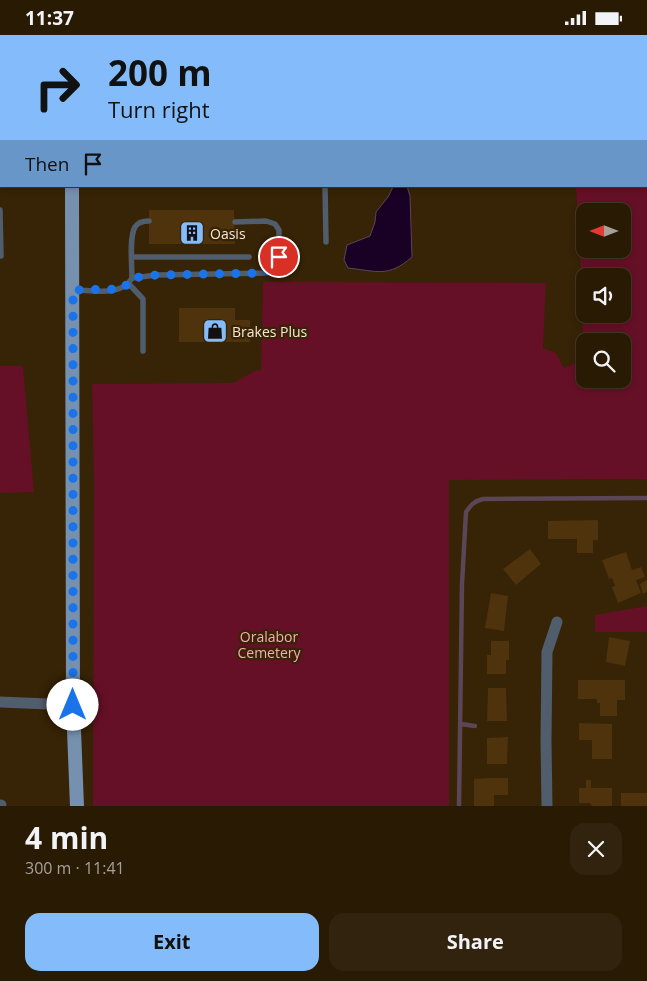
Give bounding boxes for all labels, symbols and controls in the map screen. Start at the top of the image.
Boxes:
text: 11:37 [25,5,74,31]
text: 200 m [108,49,212,96]
icon: right [25,55,90,120]
text: Turn right [108,94,210,124]
icon: arrive [79,150,107,178]
text: Then [25,151,69,177]
north arrow [576,203,631,257]
map controls [576,203,631,388]
building icon: Oasis [179,220,205,246]
place label: Oasis [210,224,246,243]
pin [258,236,300,278]
icon: arrive [265,243,293,271]
button: sound [576,268,631,323]
shop icon: Brakes Plus [202,318,228,344]
place label: Brakes Plus [232,322,308,341]
button: search [576,333,631,388]
park label: Oralabor Cemetery [237,627,302,662]
position arrow [46,678,98,730]
text: 4 min [25,817,108,858]
button: close [570,823,622,875]
text: 300 m · 11:41 [25,857,125,879]
button: Exit [25,913,319,971]
button: Share [329,913,622,971]

